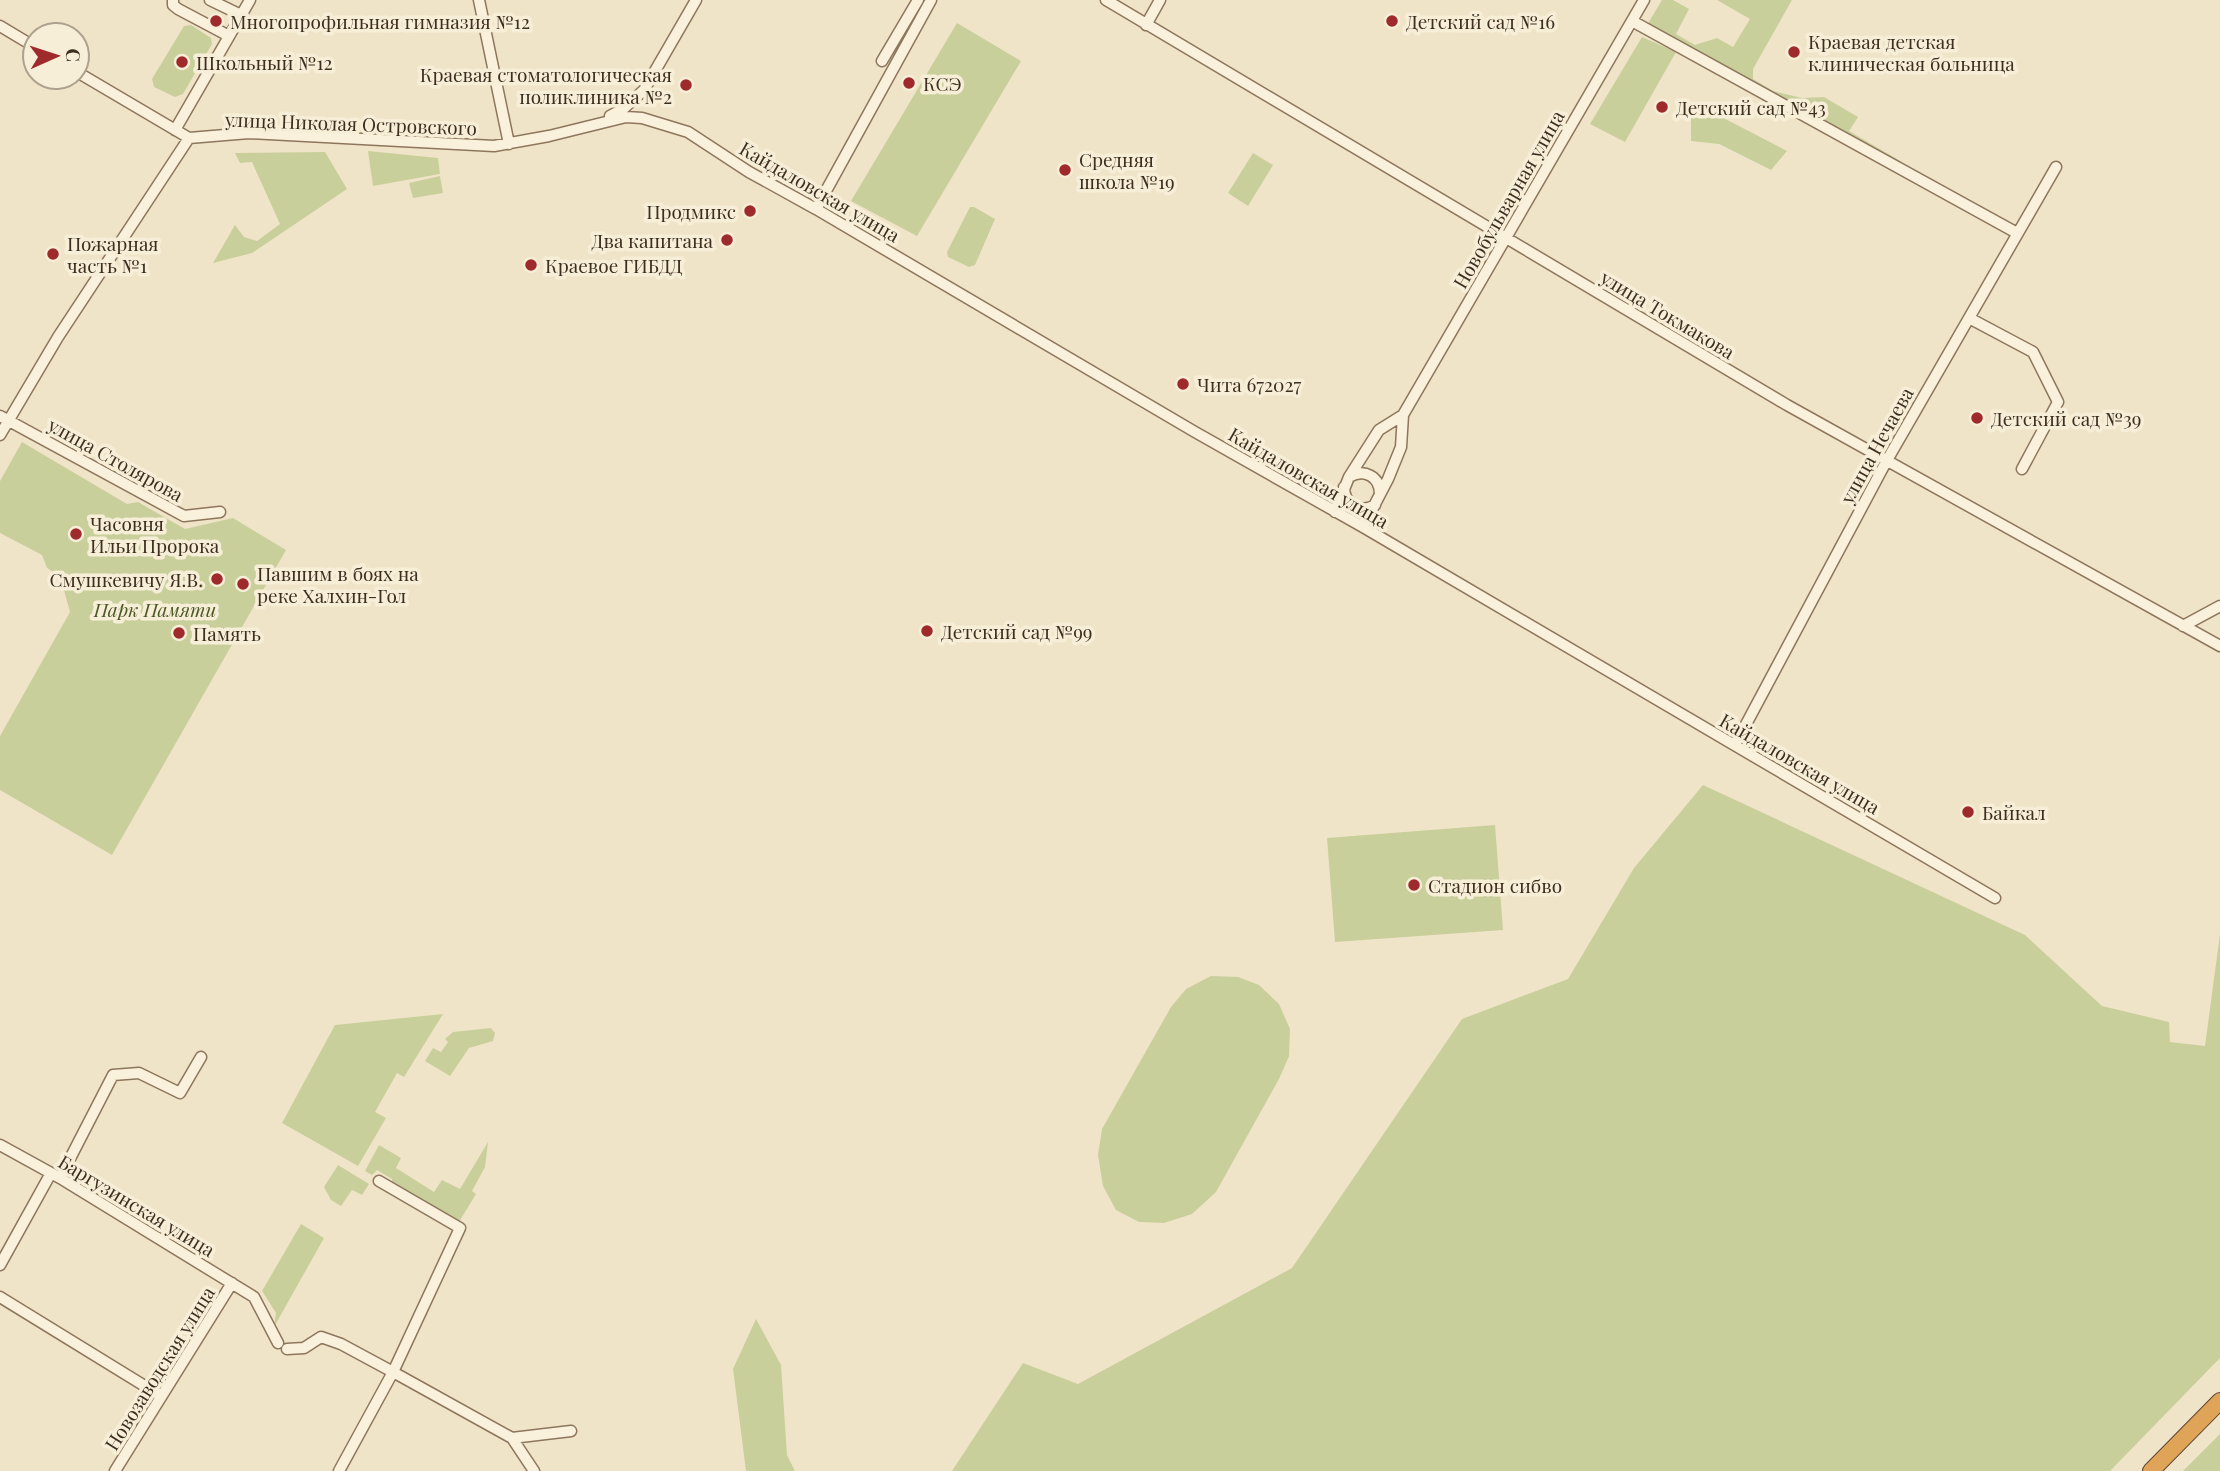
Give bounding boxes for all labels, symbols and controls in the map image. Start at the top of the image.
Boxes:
place label: Многопрофильная гимназия №12 [230,8,530,34]
place label: Детский сад №16 [1406,8,1555,34]
marker: Многопрофильная гимназия №12 [208,13,224,29]
marker: Детский сад №16 [1384,13,1400,29]
north arrow [21,21,91,91]
place label: Краевая детская клиническая больница [1808,28,2015,76]
marker: Краевая детская клиническая больница [1786,44,1802,60]
text: С [61,48,87,62]
place label: Школьный №12 [196,49,333,75]
marker: Школьный №12 [174,54,190,70]
place label: Краевая стоматологическая поликлиника №2 [420,61,672,109]
place label: КСЭ [923,70,962,96]
marker: КСЭ [901,75,917,91]
marker: Краевая стоматологическая поликлиника №2 [678,77,694,93]
place label: Детский сад №43 [1676,94,1826,120]
marker: Детский сад №43 [1654,99,1670,115]
street label: Новобульварная улица [1446,105,1570,293]
street label: улица Николая Островского [224,106,477,140]
street label: Кайдаловская улица [735,135,905,248]
place label: Средняя школа №19 [1079,146,1175,194]
marker: Средняя школа №19 [1057,162,1073,178]
place label: Продмикс [646,198,736,224]
marker: Продмикс [742,203,758,219]
place label: Два капитана [592,227,714,253]
place label: Пожарная часть №1 [67,230,159,278]
marker: Два капитана [719,232,735,248]
marker: Пожарная часть №1 [45,246,61,262]
place label: Краевое ГИБДД [545,252,683,278]
marker: Краевое ГИБДД [523,257,539,273]
street label: улица Токмакова [1595,263,1740,365]
place label: Чита 672027 [1197,371,1302,397]
marker: Чита 672027 [1175,376,1191,392]
street label: улица Нечаева [1833,382,1919,509]
place label: Детский сад №39 [1991,405,2141,431]
marker: Детский сад №39 [1969,410,1985,426]
street label: улица Столярова [43,411,189,507]
street label: Кайдаловская улица [1224,421,1394,534]
place label: Часовня Ильи Пророка [90,510,220,558]
marker: Часовня Ильи Пророка [68,526,84,542]
place label: Павшим в боях на реке Халхин-Гол [257,560,419,608]
place label: Смушкевичу Я.В. [49,566,203,592]
marker: Смушкевичу Я.В. [209,571,225,587]
marker: Павшим в боях на реке Халхин-Гол [235,576,251,592]
park label: Парк Памяти [93,596,216,622]
place label: Детский сад №99 [941,618,1093,644]
place label: Память [193,620,261,646]
marker: Детский сад №99 [919,623,935,639]
marker: Память [171,625,187,641]
street label: Кайдаловская улица [1715,707,1885,820]
place label: Байкал [1982,799,2046,825]
marker: Байкал [1960,804,1976,820]
place label: Стадион сибво [1428,872,1562,898]
marker: Стадион сибво [1406,877,1422,893]
street label: Баргузинская улица [54,1148,221,1262]
street label: Новозаводская улица [98,1281,220,1455]

